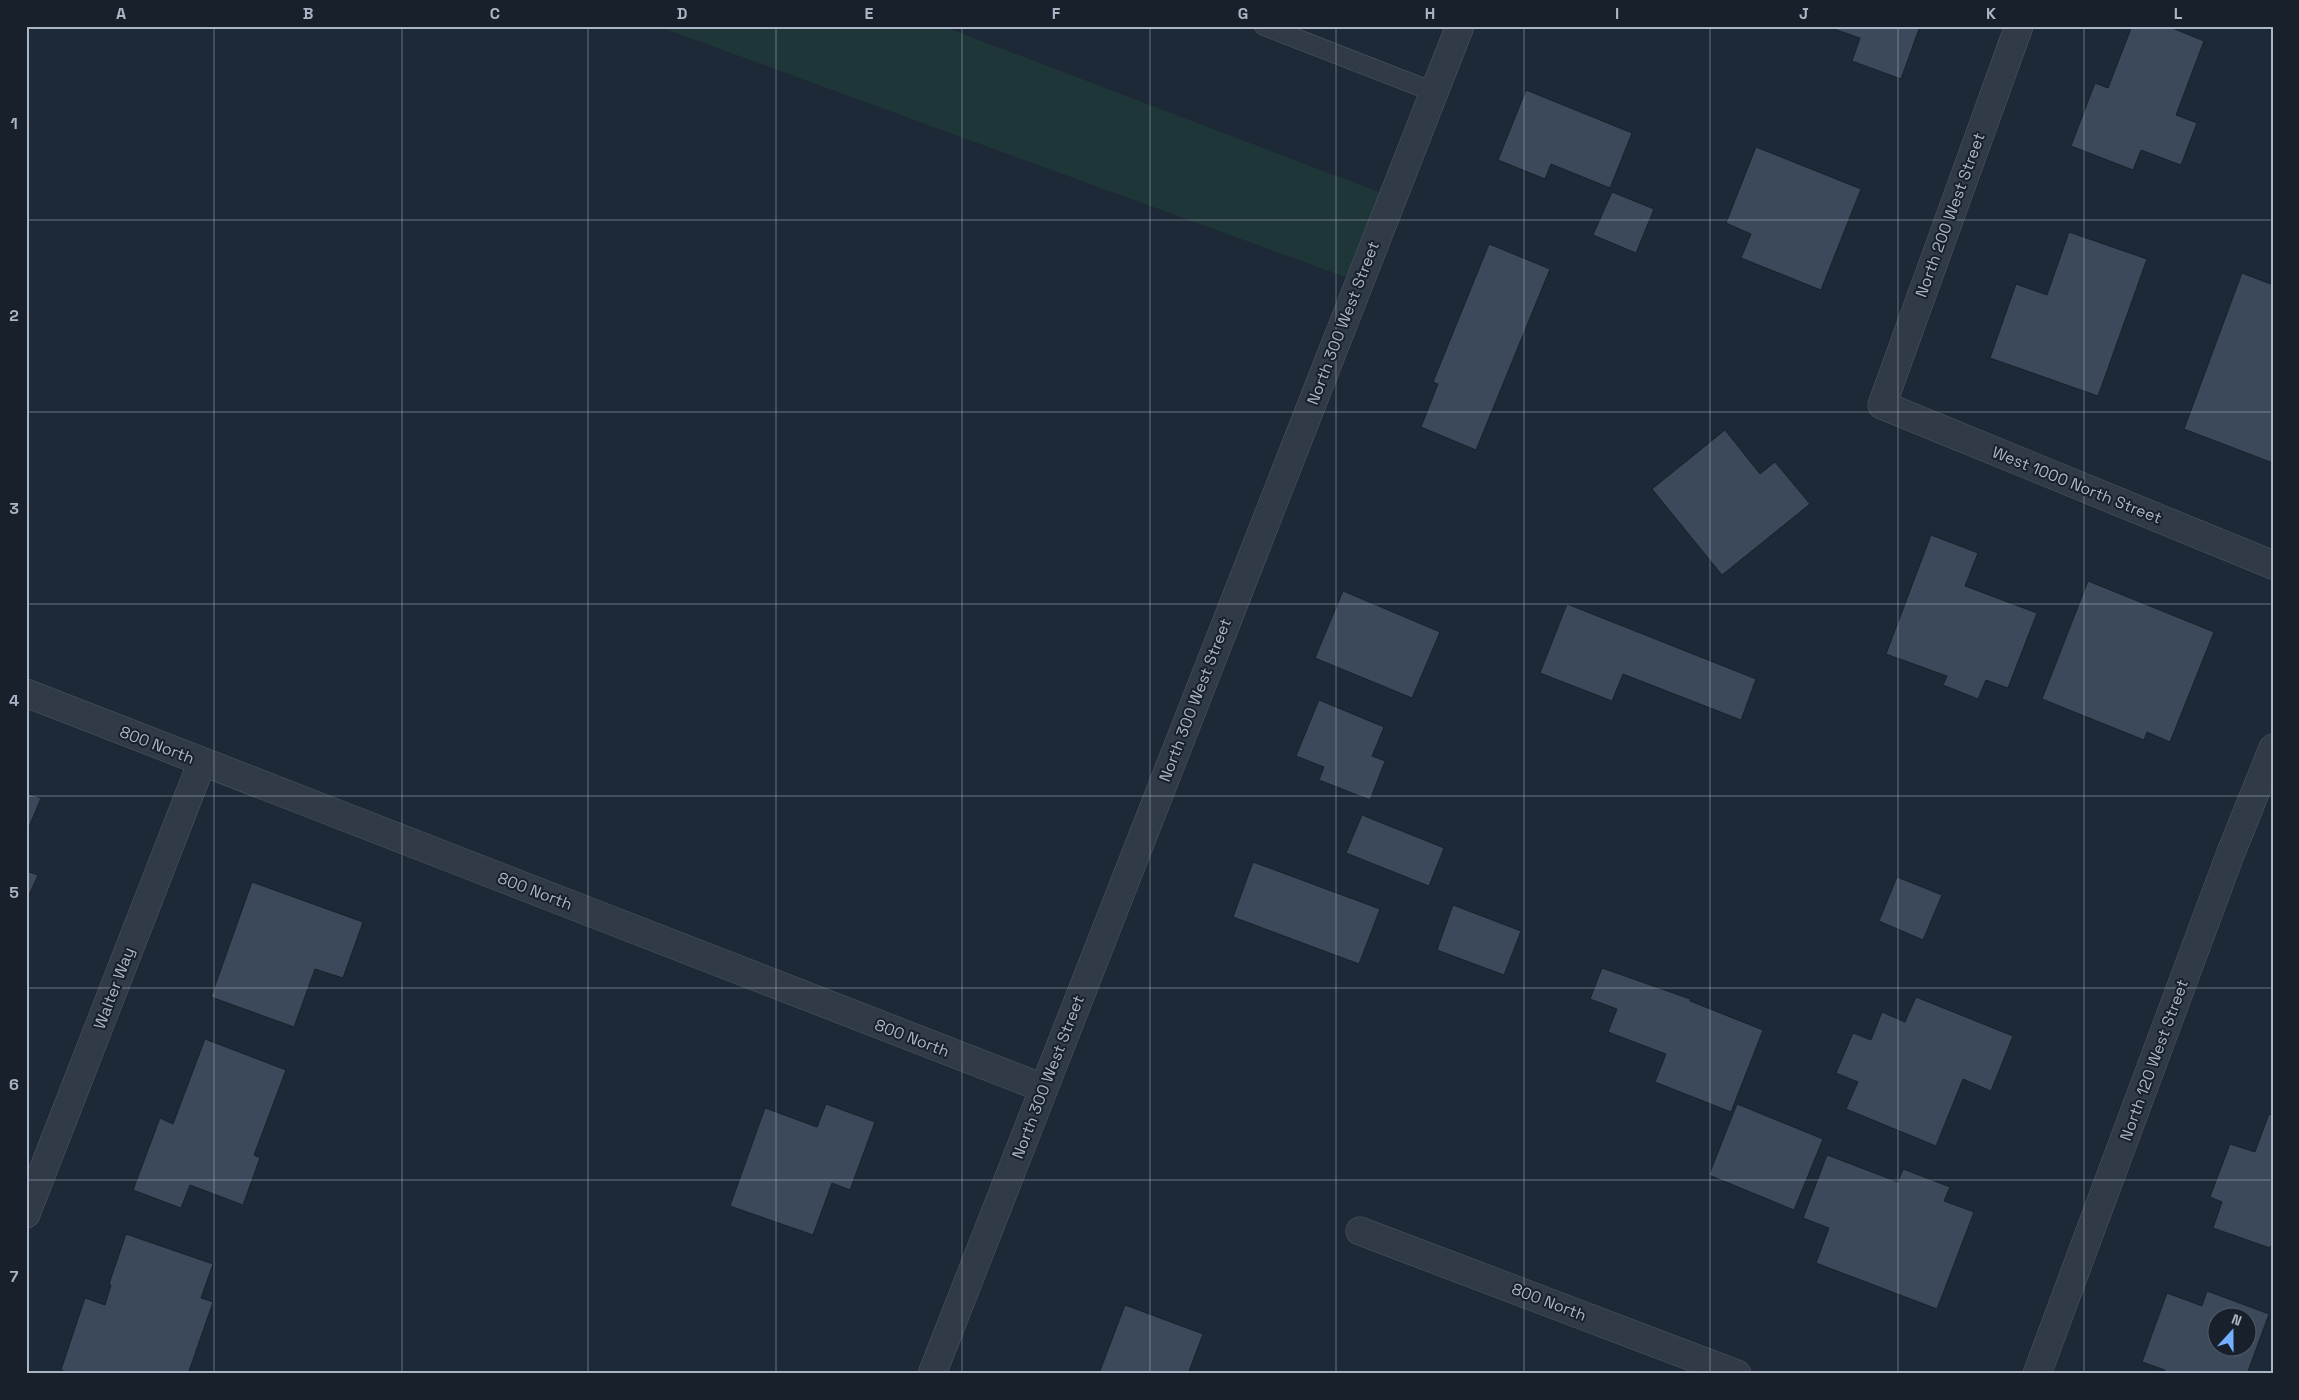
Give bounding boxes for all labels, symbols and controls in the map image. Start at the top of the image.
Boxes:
text: A [116,3,126,24]
text: B [303,3,313,24]
text: C [490,3,500,24]
text: D [677,3,687,24]
text: E [865,3,874,24]
text: F [1052,3,1061,24]
text: G [1238,3,1248,24]
text: H [1425,3,1435,24]
text: I [1615,3,1619,24]
text: J [1799,3,1809,24]
text: K [1986,3,1996,24]
text: L [2174,3,2183,24]
text: 1 [10,113,18,134]
street label: North 200 West Street [1910,130,1990,300]
street label: North 300 West Street [1302,238,1384,408]
text: 2 [9,305,19,326]
street label: West 1000 North Street [1989,441,2165,529]
text: 3 [9,498,19,519]
street label: North 300 West Street [1154,615,1236,785]
text: 4 [9,690,19,711]
street label: 800 North [117,721,197,769]
street label: 800 North [495,867,575,915]
text: 5 [9,882,19,903]
street label: Walter Way [89,944,139,1032]
street label: North 120 West Street [2115,976,2193,1144]
street label: North 300 West Street [1007,992,1089,1162]
street label: 800 North [872,1014,952,1062]
text: 6 [9,1074,19,1095]
text: 7 [10,1266,19,1287]
street label: 800 North [1509,1278,1589,1326]
north arrow [2206,1308,2256,1358]
text: N [2229,1310,2244,1330]

